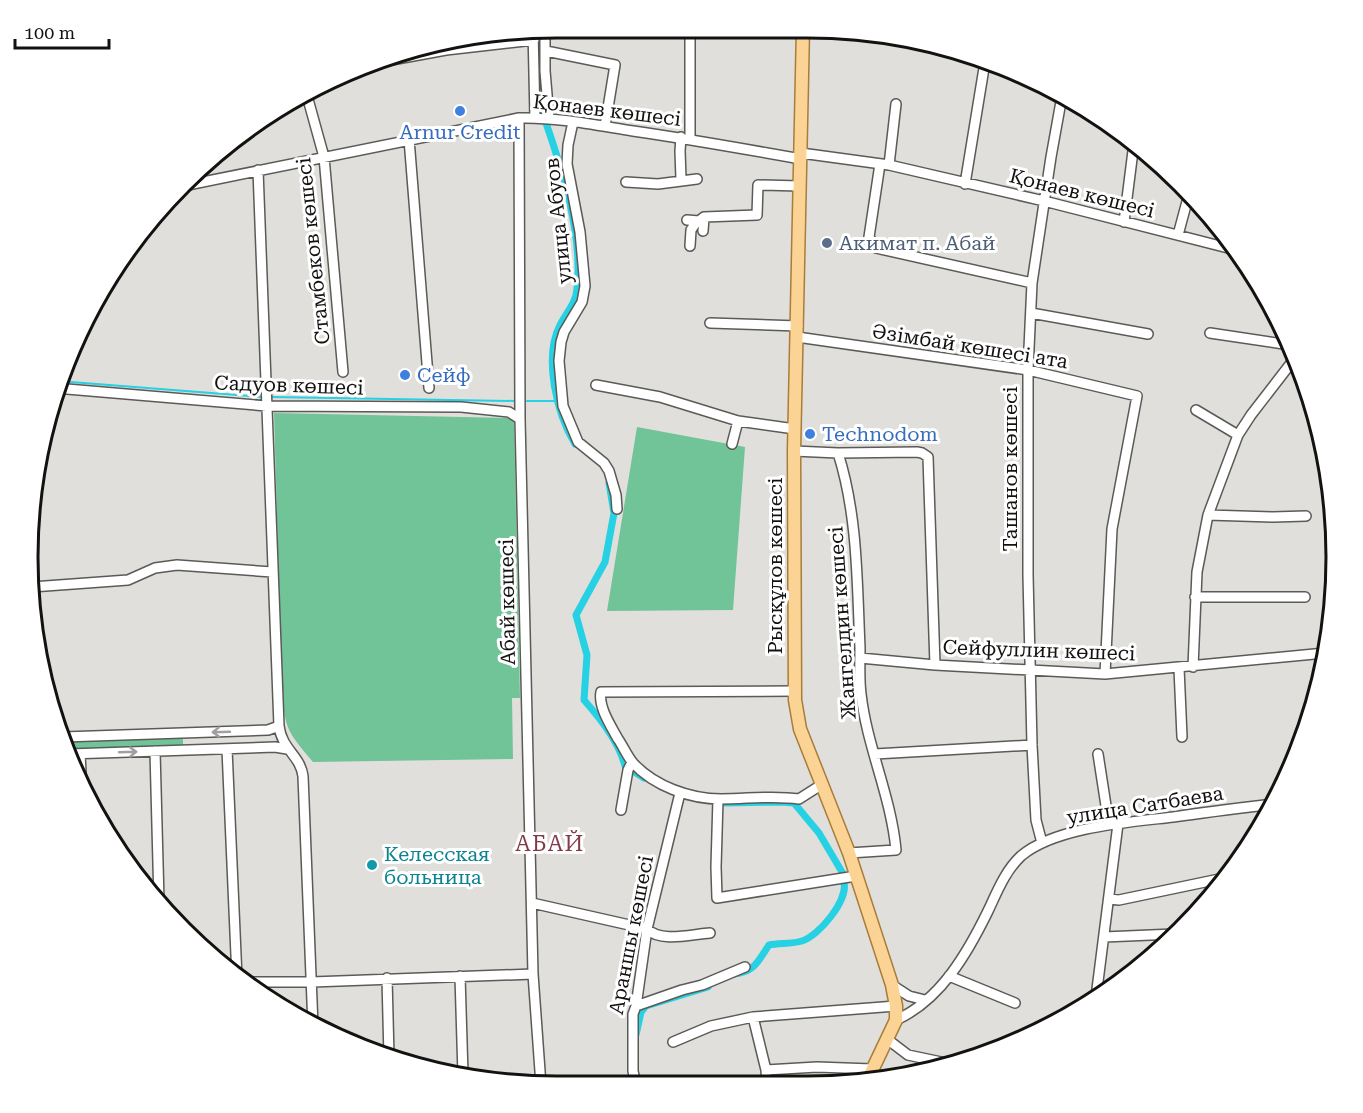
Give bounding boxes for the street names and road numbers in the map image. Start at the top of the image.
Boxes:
street label: Қонаев көшесі [532,89,682,131]
street label: Стамбеков көшесі [291,156,335,346]
street label: улица Абуов [539,157,577,285]
street label: Қонаев көшесі [1007,163,1157,223]
street label: Әзімбай көшесі ата [870,319,1070,373]
street label: Садуов көшесі [214,370,364,400]
street label: Ташанов көшесі [998,386,1022,552]
street label: Рысқұлов көшесі [763,478,787,654]
street label: Жангелдин көшесі [823,526,861,720]
street label: Абай көшесі [494,539,520,665]
street label: Сейфуллин көшесі [942,635,1136,665]
street label: улица Сатбаева [1065,781,1225,829]
street label: Араншы көшесі [604,853,658,1017]

